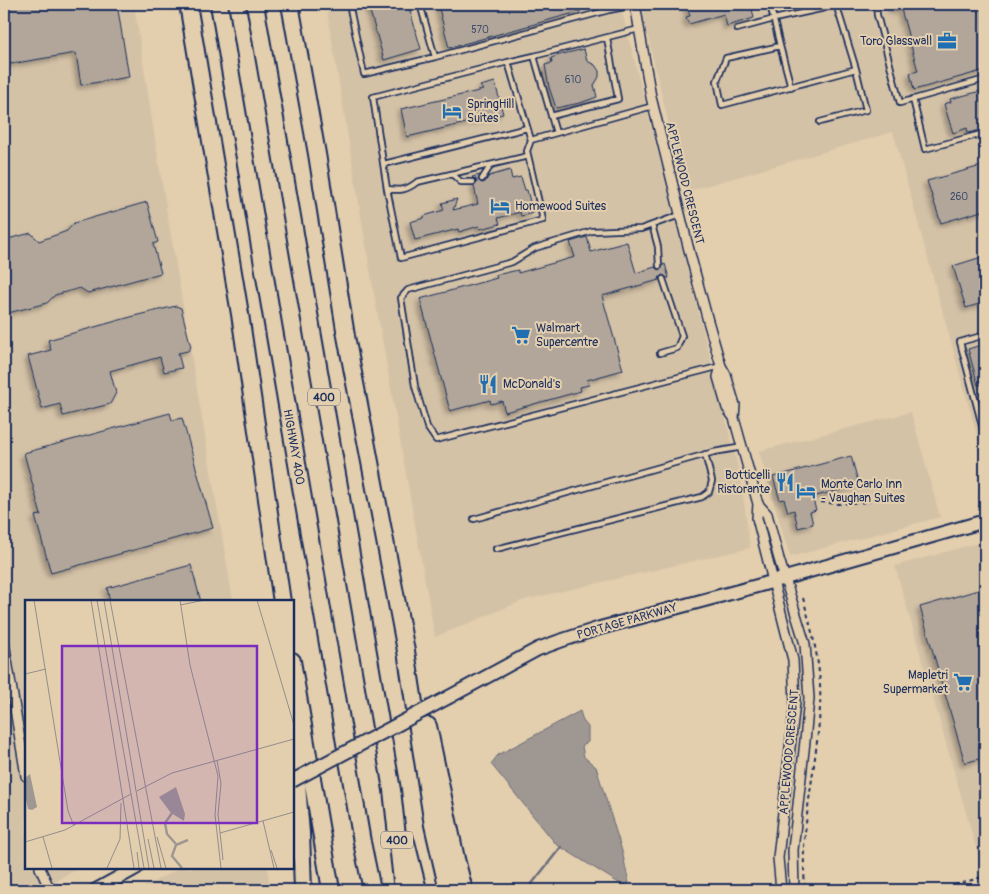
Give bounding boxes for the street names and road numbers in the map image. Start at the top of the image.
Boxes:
street label: APPLEWOOD CRESCENT [662,120,707,246]
road number: 400 [308,388,340,406]
street label: HIGHWAY 400 [279,408,308,486]
street label: PORTAGE PARKWAY [575,600,679,643]
street label: APPLEWOOD CRESCENT [777,688,802,815]
road number: 400 [381,832,413,848]

